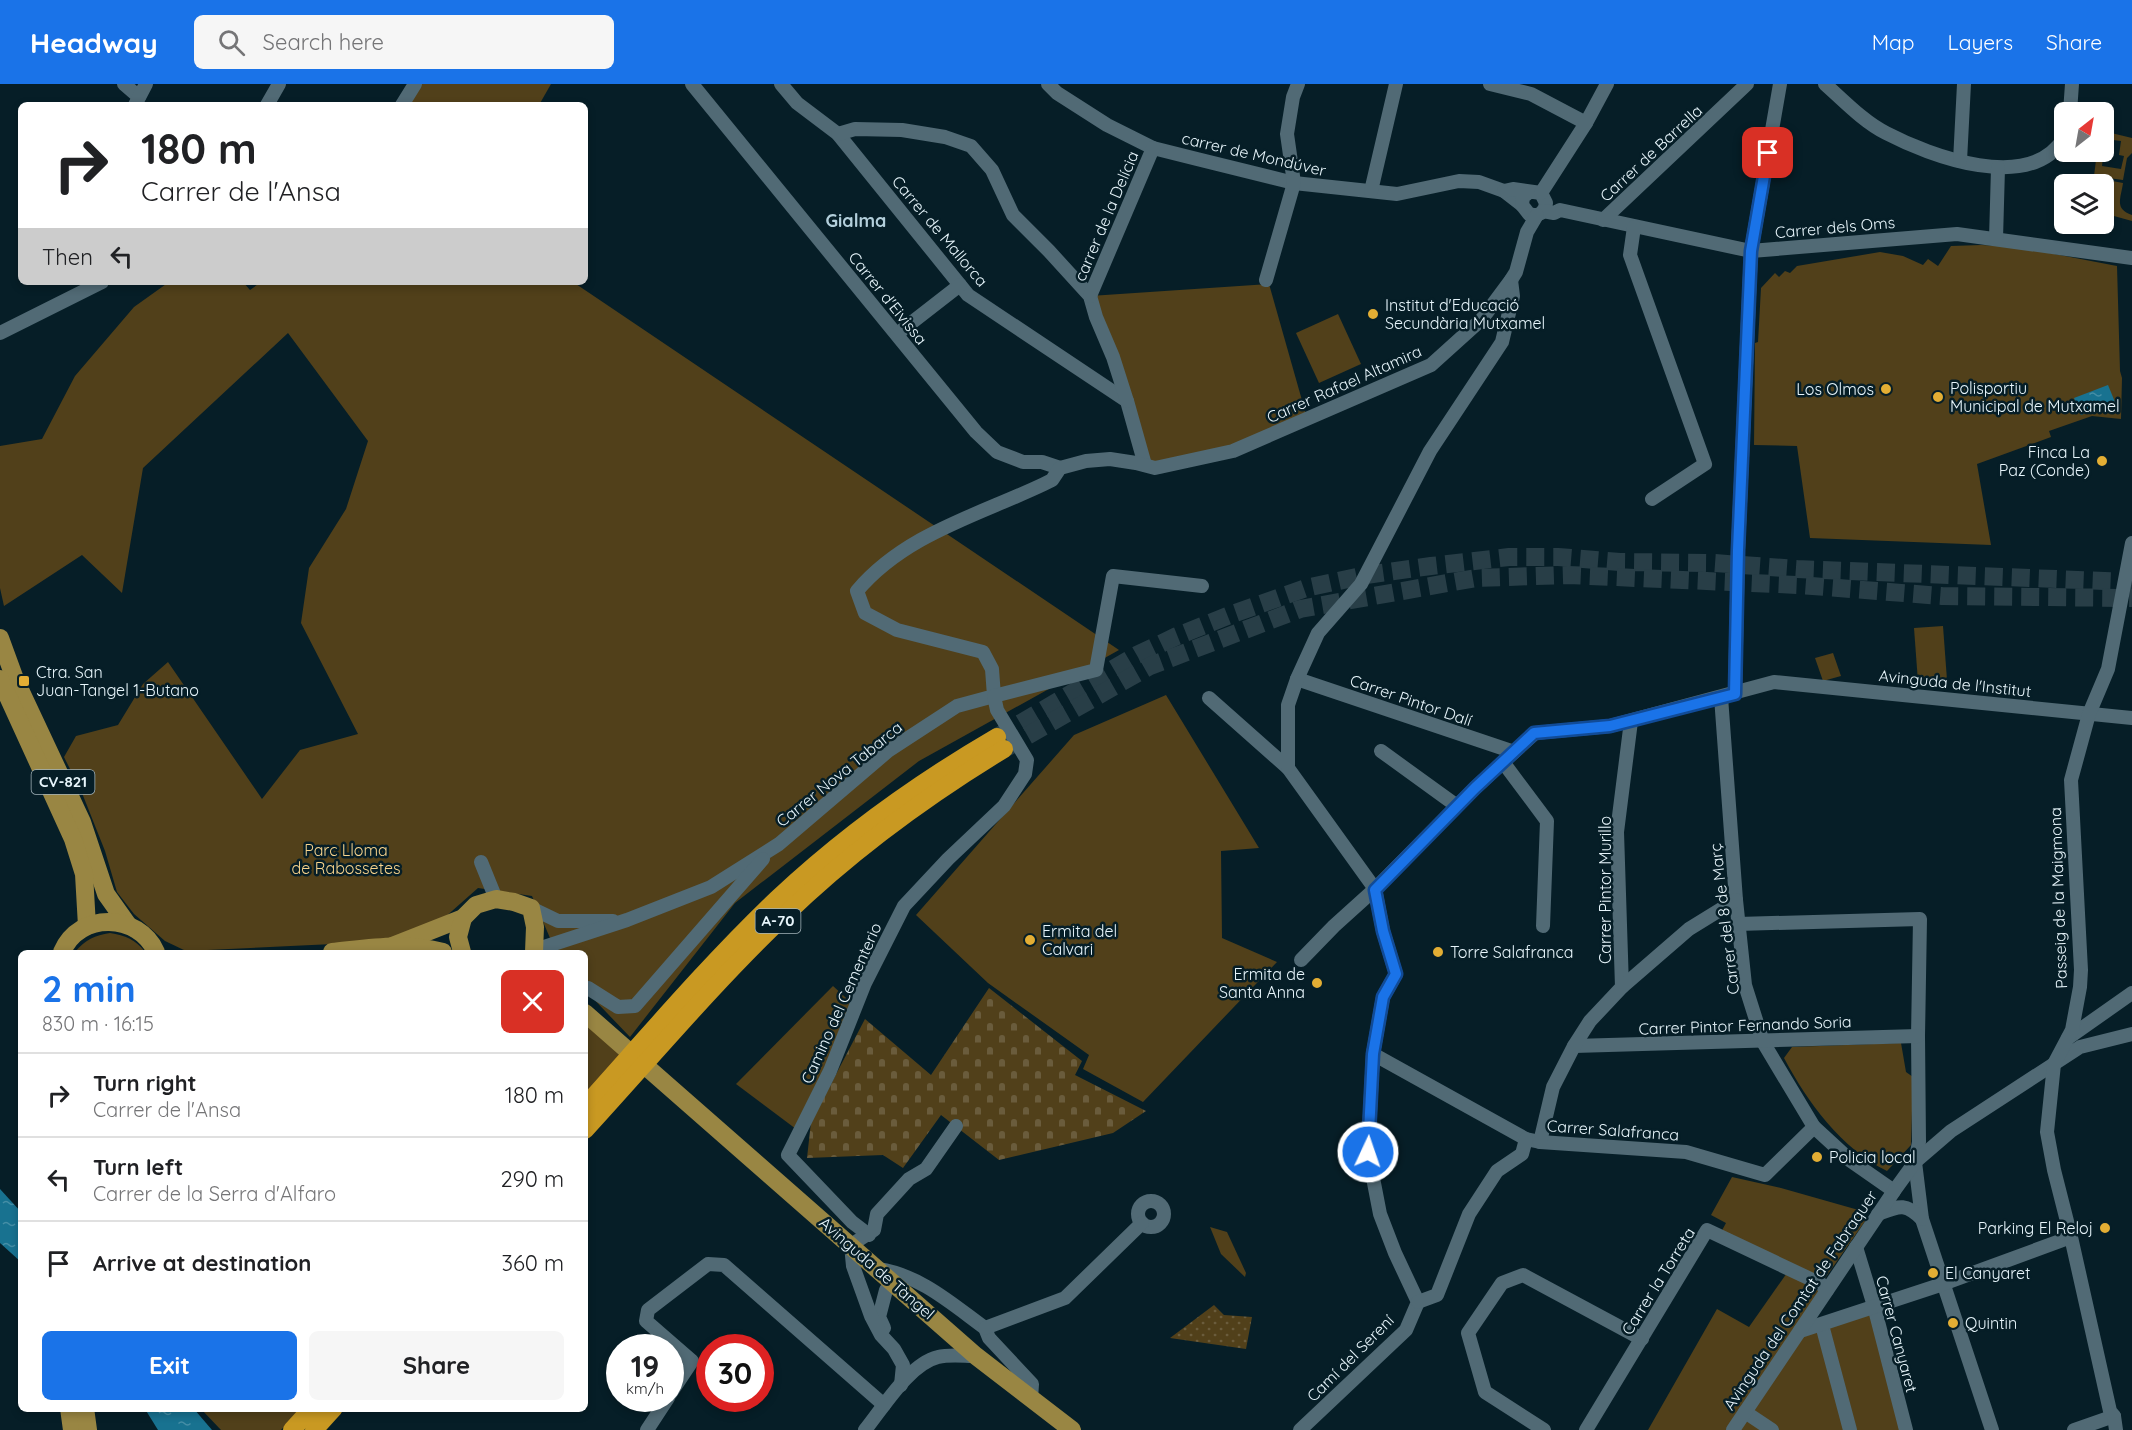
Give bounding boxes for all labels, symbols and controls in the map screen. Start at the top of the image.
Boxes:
search box [194,15,614,69]
text: Headway [30,25,158,60]
icon: search [215,26,248,59]
text: Search here [263,28,384,56]
text: Map [1872,29,1915,55]
text: Layers [1948,29,2013,55]
text: Share [2046,29,2102,55]
street label: Carrer de Barrella [1596,100,1706,206]
north arrow [2054,102,2114,162]
map controls [2054,102,2114,234]
text: 180 m [141,122,257,175]
icon: right [42,126,120,204]
pin [1742,127,1793,178]
street label: carrer de Mondúver [1180,128,1328,180]
icon: arrive [1751,136,1784,169]
street label: carrer de la Delícia [1070,148,1142,284]
street label: Carrer de Mallorca [888,172,992,290]
text: Carrer de l'Ansa [141,174,341,208]
button: layers [2054,174,2114,234]
district label: Gialma [826,209,886,232]
street label: Carrer dels Oms [1774,212,1896,242]
icon: left [105,240,138,273]
text: Then [42,243,93,271]
street label: Carrer d'Eivissa [844,248,932,348]
place label: Institut d'Educació Secundària Mutxamel [1385,295,1545,333]
marker: Institut d'Educació Secundària Mutxamel [1366,307,1380,321]
street label: Carrer Rafael Altamira [1263,341,1425,427]
place label: Polisportiu Municipal de Mutxamel [1950,378,2120,416]
place label: Los Olmos [1796,379,1874,399]
marker: Los Olmos [1879,382,1893,396]
marker: Polisportiu Municipal de Mutxamel [1931,390,1945,404]
place label: Finca La Paz (Conde) [1999,442,2090,480]
marker: Finca La Paz (Conde) [2095,454,2109,468]
place label: Ctra. San Juan-Tangel 1-Butano [36,662,199,700]
street label: Avinguda de l'Institut [1878,665,2032,701]
street label: Carrer Pintor Dalí [1347,670,1475,730]
marker: Ctra. San Juan-Tangel 1-Butano [17,674,31,688]
street label: Carrer Nova Tabarca [772,717,906,831]
road number: CV-821 [32,770,94,794]
street label: Passeig de la Maigmona [2045,807,2071,989]
street label: Carrer Pintor Murillo [1595,816,1615,964]
park label: Parc Lloma de Rabossetes [292,840,400,878]
street label: Carrer del 8 de Març [1705,842,1743,996]
road number: A-70 [756,909,800,933]
street label: Camino del Cementerio [796,919,886,1087]
place label: Ermita del Calvari [1042,921,1117,959]
marker: Ermita del Calvari [1023,933,1037,947]
place label: Torre Salafranca [1450,942,1574,962]
marker: Torre Salafranca [1431,945,1445,959]
place label: Ermita de Santa Anna [1219,964,1305,1002]
text: 2 min [42,966,136,1011]
button: close [501,970,564,1033]
marker: Ermita de Santa Anna [1310,976,1324,990]
text: 830 m · 16:15 [42,1011,154,1036]
street label: Carrer Pintor Fernando Soria [1638,1011,1852,1039]
text: Turn right [93,1069,197,1097]
icon: right [42,1079,75,1112]
text: 180 m [505,1081,564,1109]
text: Carrer de l'Ansa [93,1097,241,1122]
street label: Carrer Salafranca [1546,1115,1680,1145]
position arrow [1336,1120,1400,1184]
place label: Policia local [1829,1147,1916,1167]
marker: Policia local [1810,1150,1824,1164]
text: Turn left [93,1153,183,1181]
icon: left [42,1163,75,1196]
text: 290 m [500,1165,564,1193]
text: Carrer de la Serra d'Alfaro [93,1181,336,1206]
street label: Avinguda del Comtat de Fabraquer [1719,1186,1881,1414]
street label: Avinguda de Tàngel [815,1212,939,1324]
place label: Parking El Reloj [1978,1218,2093,1238]
marker: Parking El Reloj [2098,1221,2112,1235]
street label: Carrer la Torreta [1617,1224,1699,1338]
icon: arrive [42,1247,75,1280]
text: Arrive at destination [93,1249,311,1277]
text: 360 m [501,1249,564,1277]
place label: El Canyaret [1945,1263,2031,1283]
marker: El Canyaret [1926,1266,1940,1280]
street label: Carrer Canyaret [1872,1273,1922,1395]
street label: Camí del Serení [1302,1310,1398,1406]
place label: Quintin [1965,1313,2017,1333]
marker: Quintin [1946,1316,1960,1330]
button: Exit [42,1331,297,1400]
button: Share [309,1331,564,1400]
speed limit sign: 30 [696,1334,774,1412]
text: 19 [631,1347,659,1385]
text: km/h [626,1379,664,1398]

